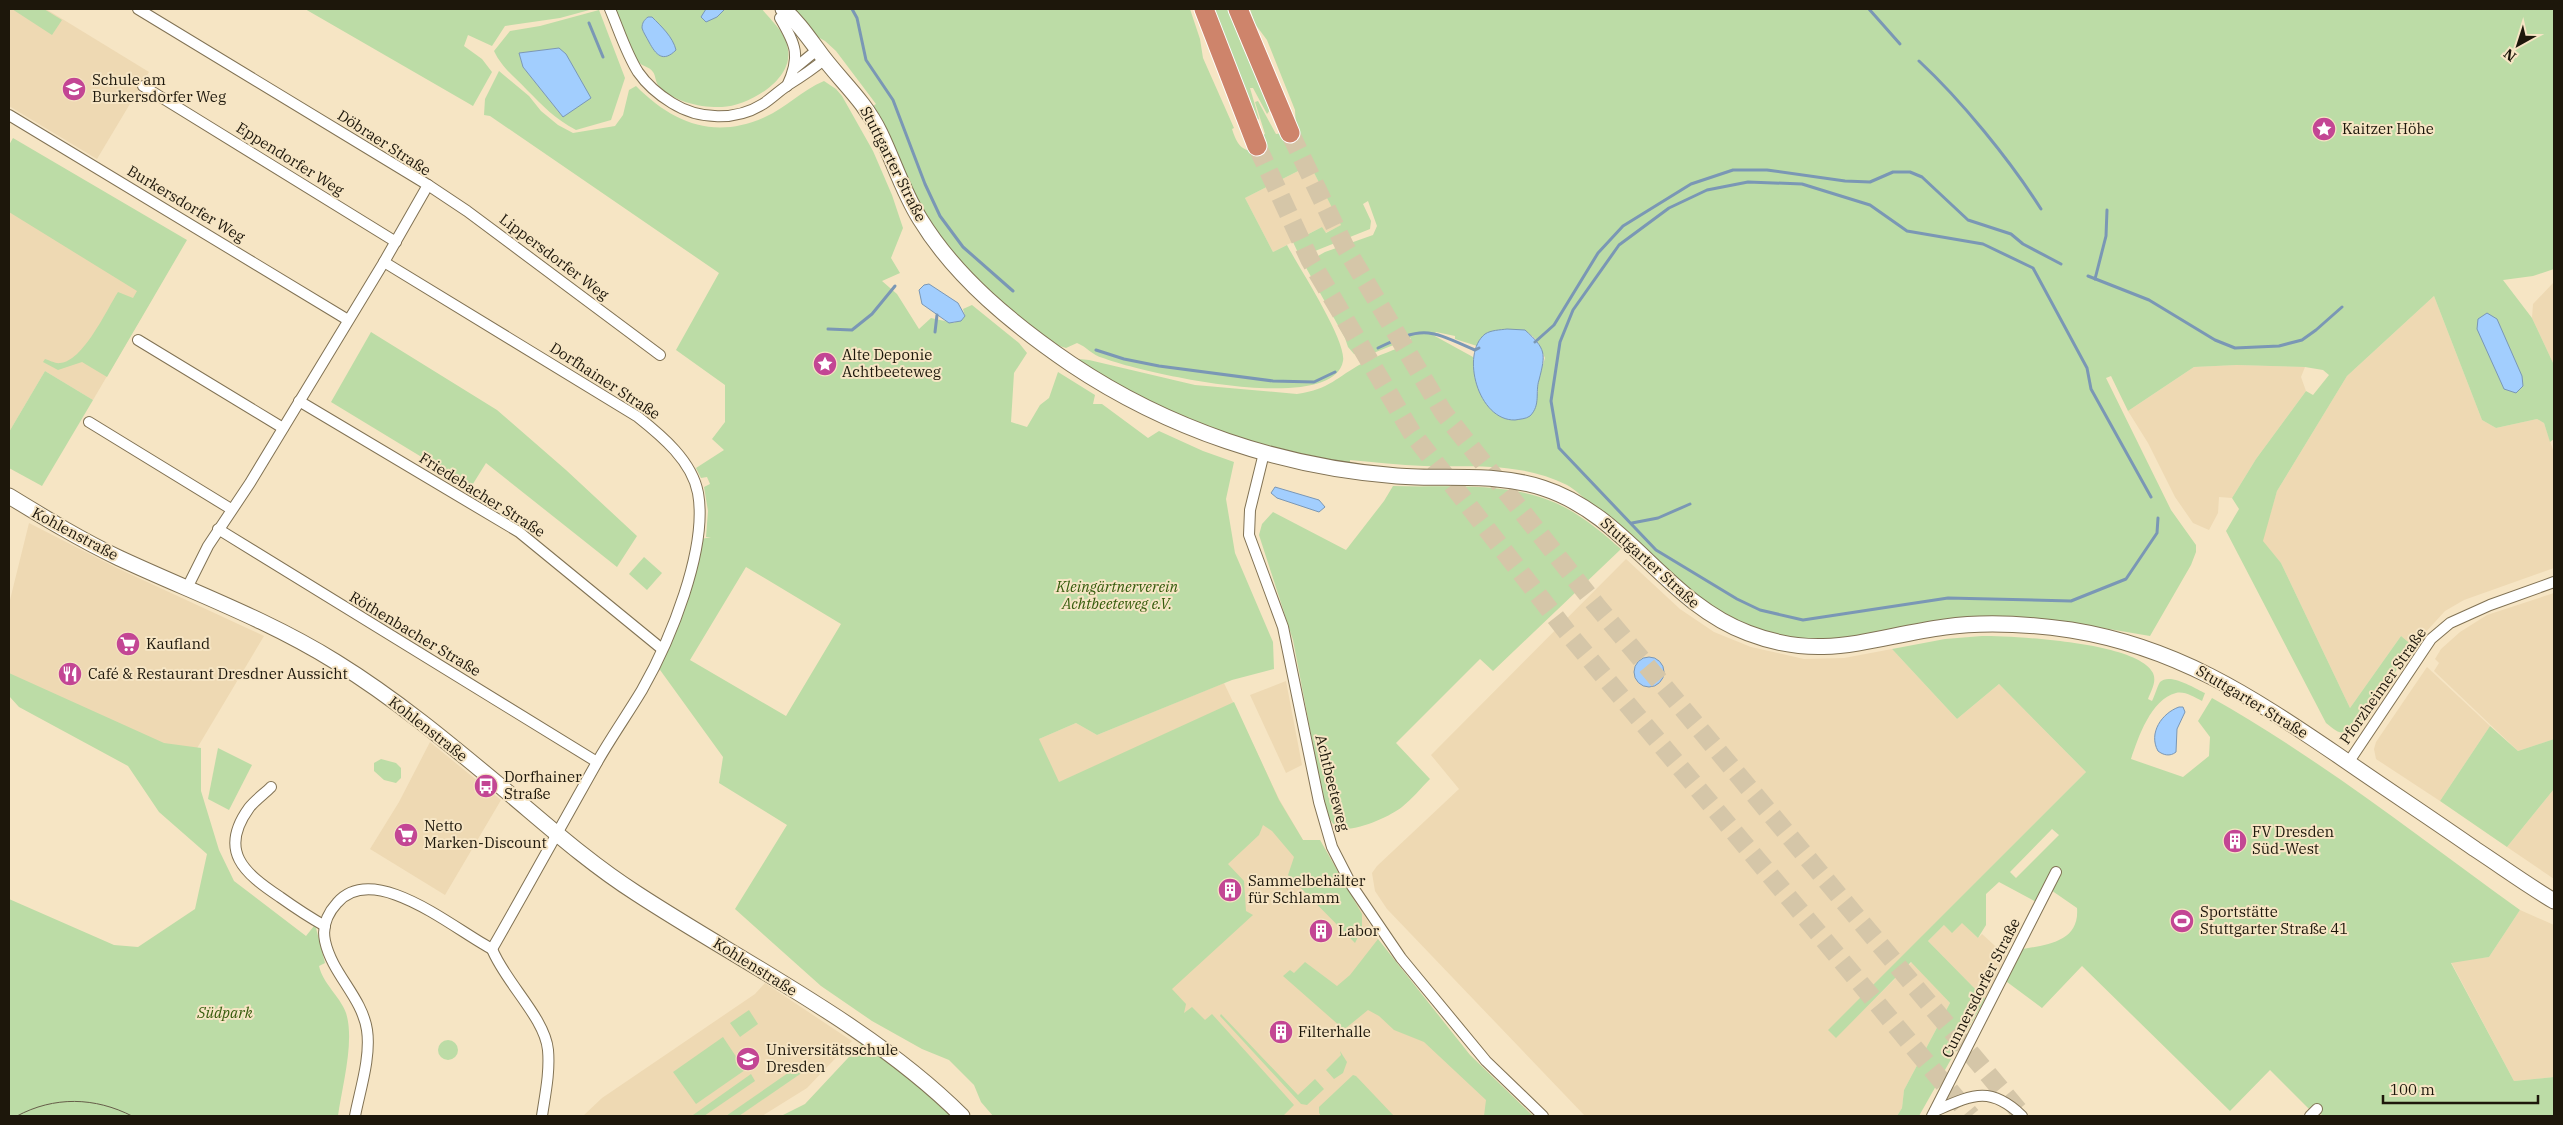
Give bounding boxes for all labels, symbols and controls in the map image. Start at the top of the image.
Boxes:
north arrow [2493,20,2543,70]
text: N [2500,45,2520,66]
place label: Schule am Burkersdorfer Weg [92,70,226,106]
school or university icon: Schule am Burkersdorfer Weg [61,76,87,102]
street label: Stuttgarter Straße [856,103,931,225]
street label: Döbraer Straße [334,105,435,180]
place icon: Kaitzer Höhe [2311,116,2337,142]
street label: Eppendorfer Weg [233,118,348,199]
place label: Kaitzer Höhe [2342,119,2434,138]
street label: Burkersdorfer Weg [124,161,249,246]
street label: Lippersdorfer Weg [496,209,613,304]
street label: Dorfhainer Straße [547,338,664,423]
place label: Alte Deponie Achtbeeteweg [842,345,941,381]
place icon: Alte Deponie Achtbeeteweg [812,351,838,377]
street label: Friedebacher Straße [416,448,549,541]
street label: Kohlenstraße [29,503,122,564]
street label: Stuttgarter Straße [1597,513,1704,612]
park label: Kleingärtnerverein Achtbeeteweg e.V. [1055,577,1179,613]
street label: Röthenbacher Straße [346,587,484,680]
street label: Pforzheimer Straße [2335,624,2430,748]
supermarket icon: Kaufland [115,631,141,657]
place label: Kaufland [146,634,210,653]
restaurant icon: Café & Restaurant Dresdner Aussicht [57,661,83,687]
street label: Stuttgarter Straße [2193,661,2312,742]
place label: Café & Restaurant Dresdner Aussicht [88,664,348,683]
street label: Kohlenstraße [385,692,472,765]
street label: Achtbeeteweg [1311,733,1354,833]
place label: Dorfhainer Straße [504,767,582,803]
bus stop icon: Dorfhainer Straße [473,773,499,799]
place label: Netto Marken-Discount [424,816,547,852]
supermarket icon: Netto Marken-Discount [393,822,419,848]
place label: FV Dresden Süd-West [2252,822,2335,858]
building icon: FV Dresden Süd-West [2222,828,2248,854]
place label: Sammelbehälter für Schlamm [1248,871,1366,907]
building icon: Sammelbehälter für Schlamm [1217,877,1243,903]
place label: Sportstätte Stuttgarter Straße 41 [2200,902,2348,938]
sports icon: Sportstätte Stuttgarter Straße 41 [2169,908,2195,934]
street label: Cunnersdorfer Straße [1937,915,2024,1061]
building icon: Labor [1308,918,1334,944]
place label: Labor [1338,921,1380,940]
street label: Kohlenstraße [710,933,801,1000]
park label: Südpark [196,1003,253,1022]
building icon: Filterhalle [1268,1019,1294,1045]
place label: Filterhalle [1298,1022,1371,1041]
place label: Universitätsschule Dresden [766,1040,898,1076]
school or university icon: Universitätsschule Dresden [735,1046,761,1072]
scale bar [2383,1072,2538,1104]
text: 100 m [2390,1080,2435,1099]

